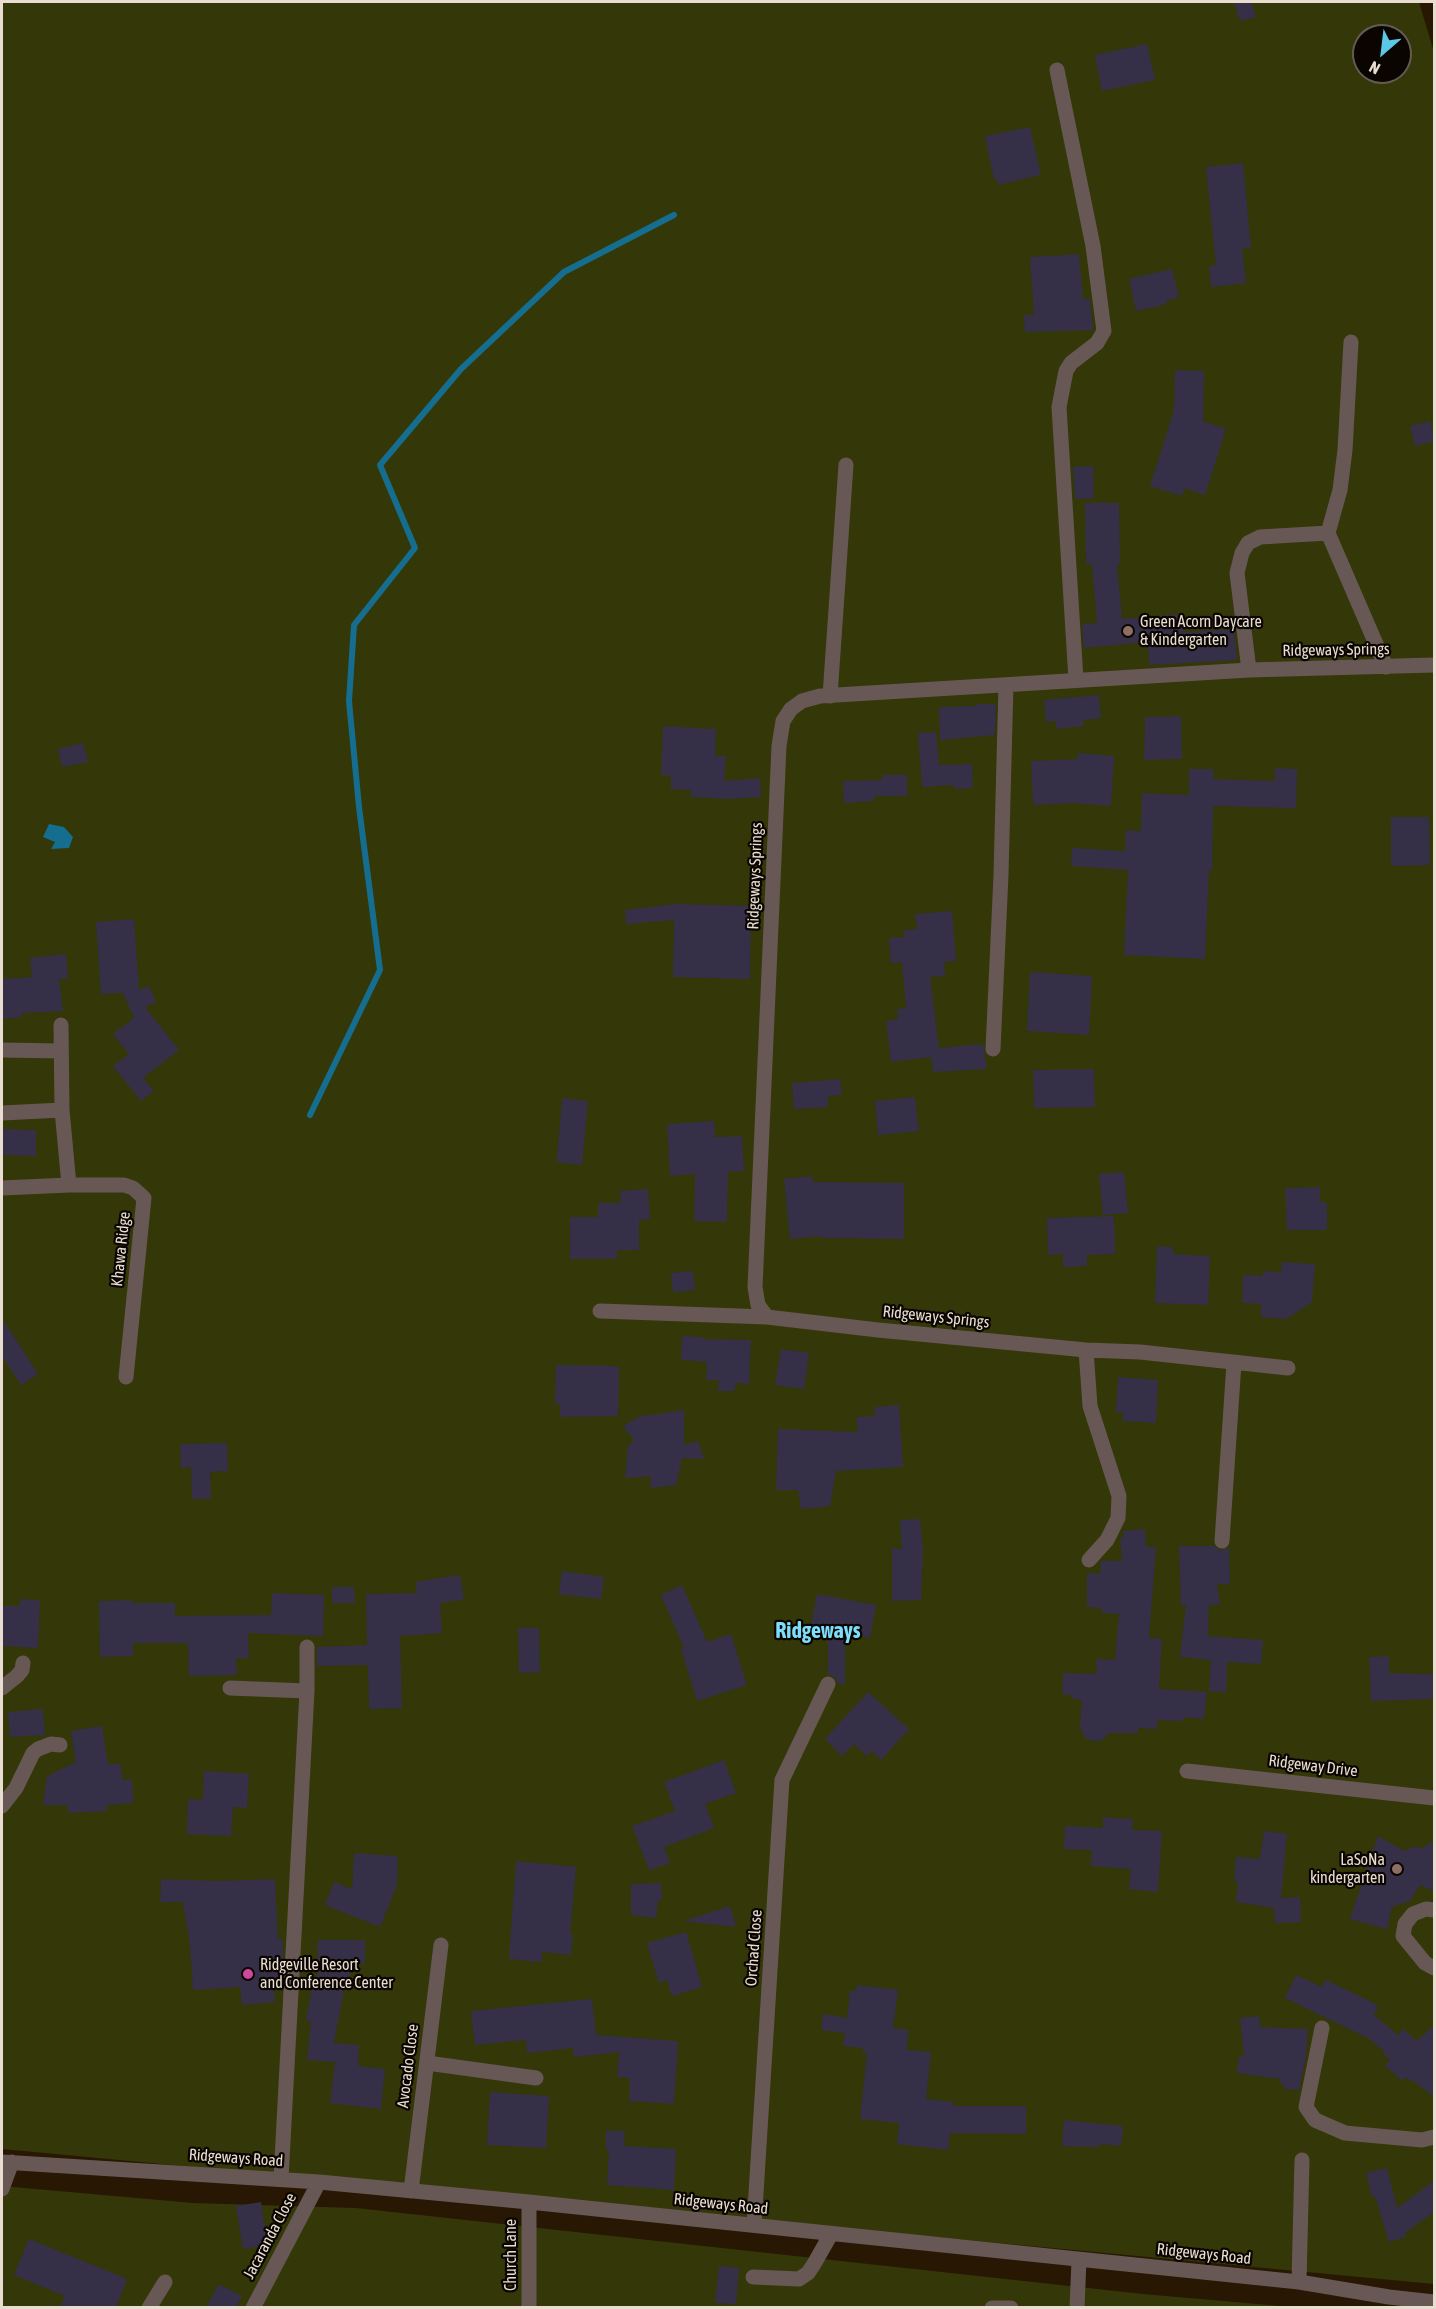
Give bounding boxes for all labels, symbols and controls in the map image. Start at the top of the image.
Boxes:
north arrow [1352,24,1412,84]
text: N [1366,58,1383,78]
place label: Green Acorn Daycare & Kindergarten [1140,612,1262,650]
marker: Green Acorn Daycare & Kindergarten [1121,624,1135,638]
street label: Ridgeways Springs [1282,639,1390,661]
street label: Ridgeways Springs [744,822,766,930]
street label: Khawa Ridge [108,1211,134,1287]
street label: Ridgeways Springs [882,1302,990,1332]
district label: Ridgeways [775,1618,861,1644]
street label: Ridgeway Drive [1267,1751,1359,1781]
place label: LaSoNa kindergarten [1310,1850,1385,1888]
marker: LaSoNa kindergarten [1390,1862,1404,1876]
street label: Orchad Close [742,1909,766,1987]
place label: Ridgeville Resort and Conference Center [260,1955,393,1993]
marker: Ridgeville Resort and Conference Center [241,1967,255,1981]
street label: Avocado Close [393,2023,423,2109]
street label: Ridgeways Road [188,2145,284,2171]
street label: Jacaranda Close [239,2190,301,2282]
street label: Ridgeways Road [673,2190,769,2218]
street label: Church Lane [501,2219,521,2291]
street label: Ridgeways Road [1156,2240,1252,2268]

